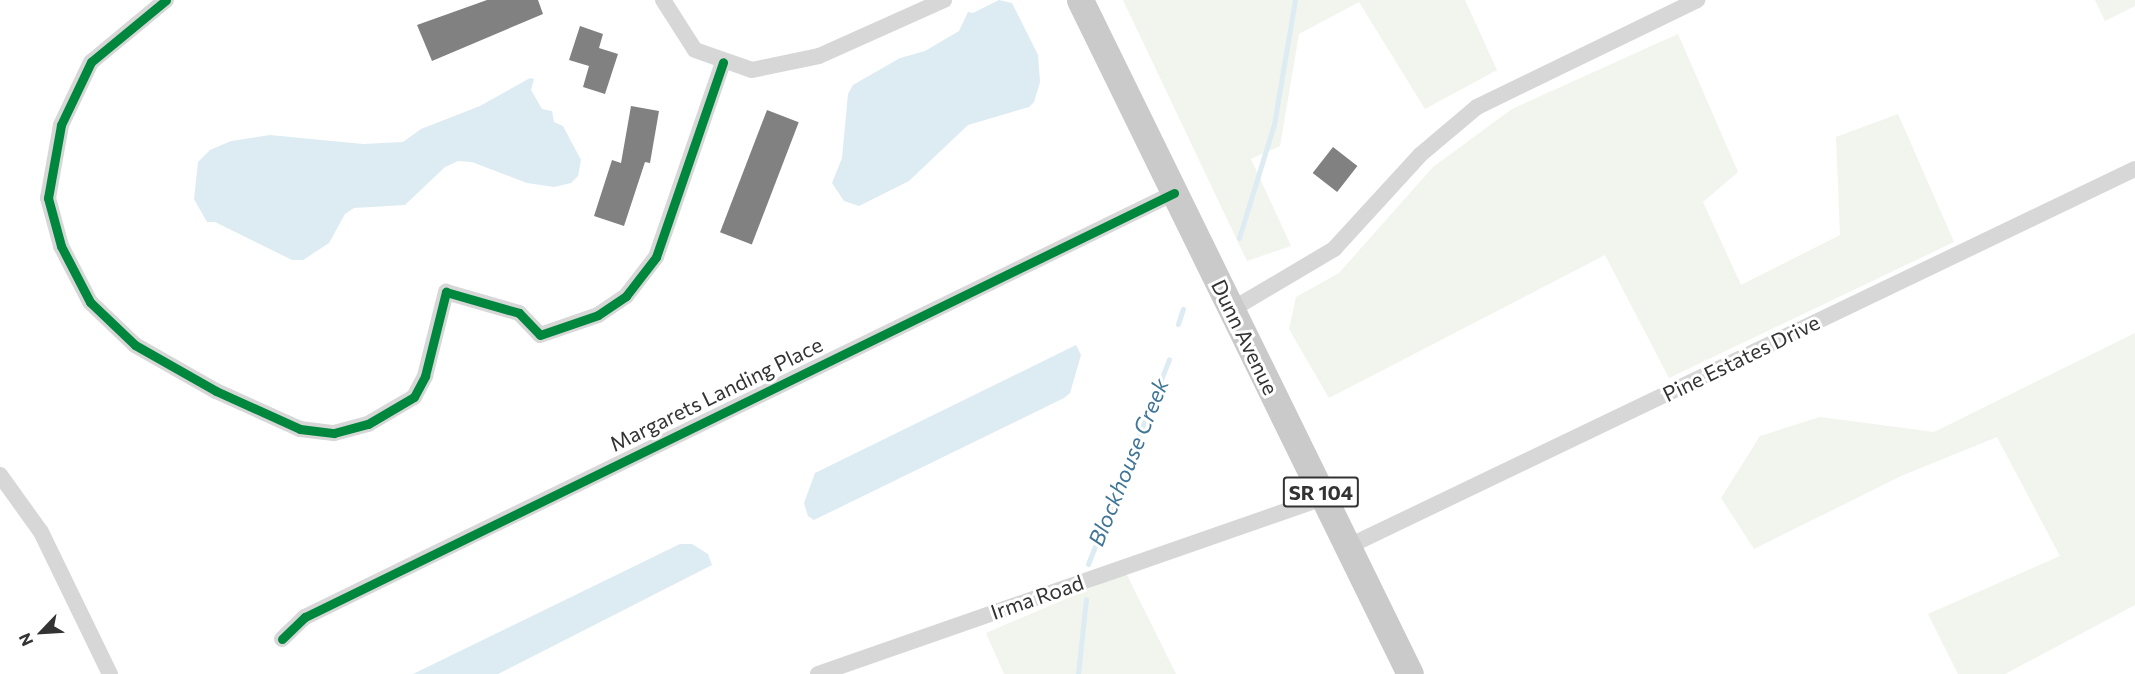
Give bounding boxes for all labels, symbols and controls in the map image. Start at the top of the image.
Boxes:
street label: Dunn Avenue [1206,275,1284,399]
street label: Pine Estates Drive [1659,309,1823,407]
street label: Margarets Landing Place [606,331,826,457]
water label: Blockhouse Creek [1082,374,1174,550]
road number: SR 104 [1282,475,1360,509]
street label: Irma Road [987,569,1087,625]
north arrow [12,602,72,662]
text: N [14,630,36,649]

